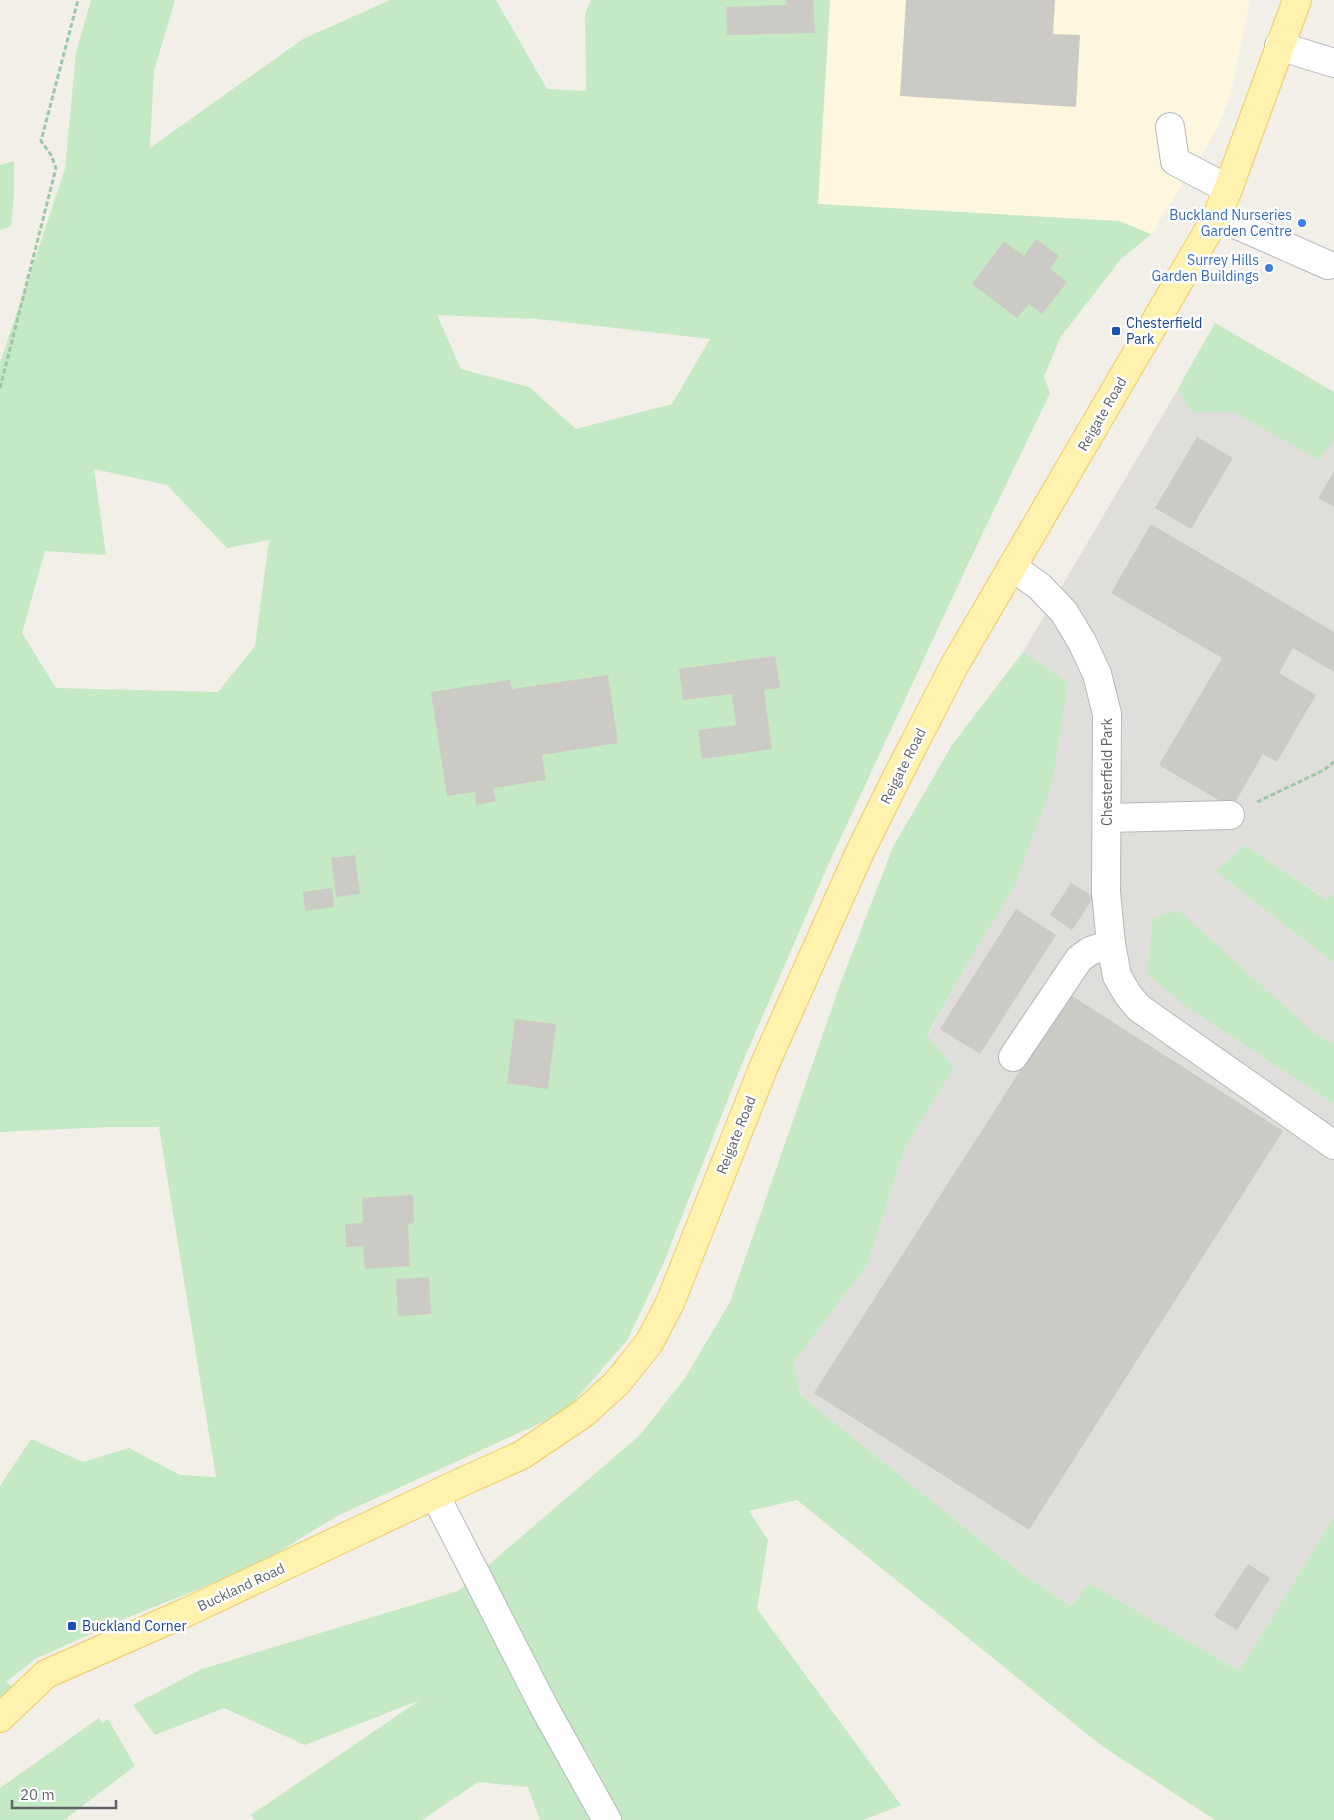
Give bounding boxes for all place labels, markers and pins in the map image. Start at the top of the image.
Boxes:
place label: Buckland Nurseries Garden Centre [1169,206,1292,240]
marker: Buckland Nurseries Garden Centre [1296,217,1308,229]
place label: Surrey Hills Garden Buildings [1151,251,1259,285]
marker: Surrey Hills Garden Buildings [1263,262,1275,274]
place label: Chesterfield Park [1126,314,1202,348]
marker: Chesterfield Park [1110,325,1122,337]
place label: Buckland Corner [82,1617,187,1635]
marker: Buckland Corner [66,1620,78,1632]

